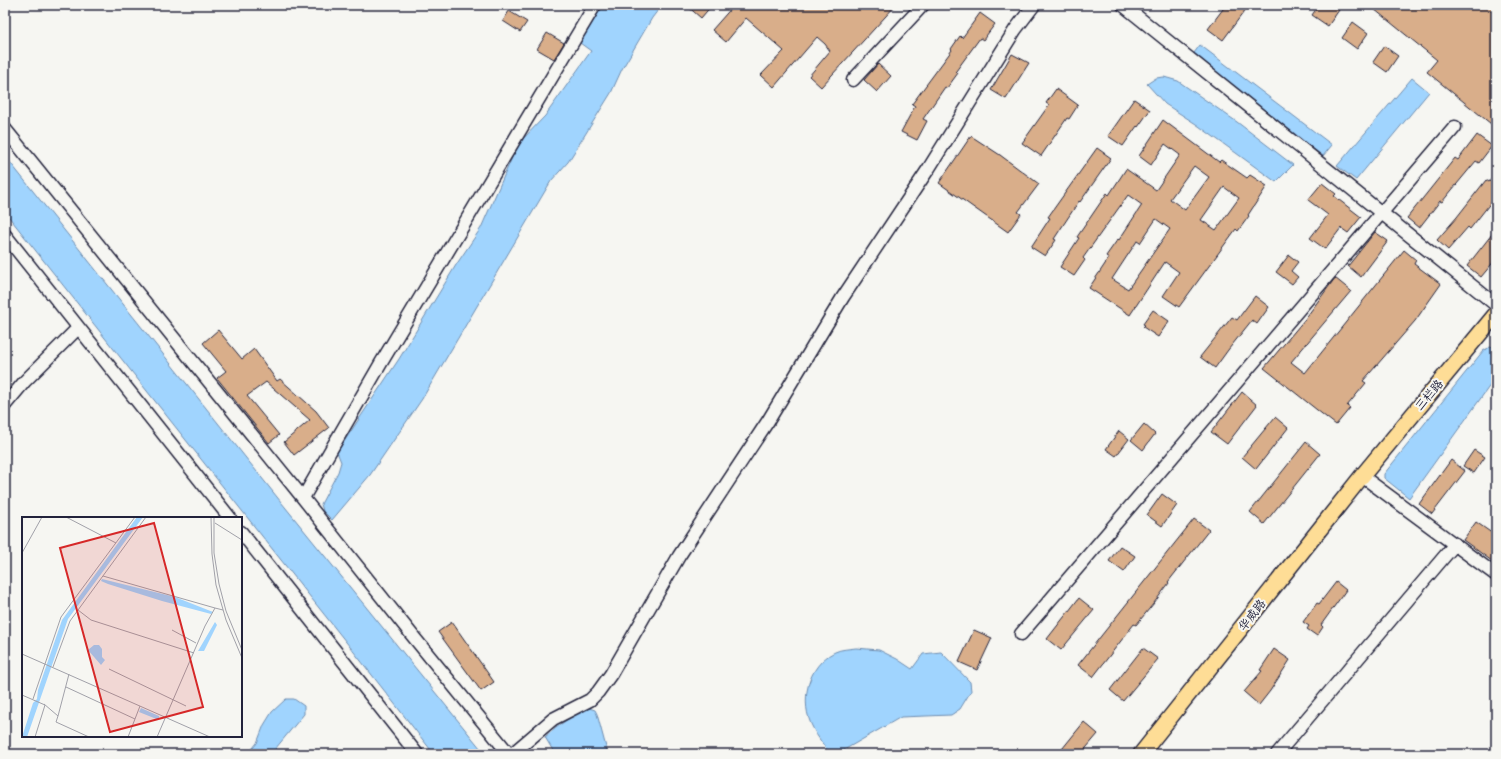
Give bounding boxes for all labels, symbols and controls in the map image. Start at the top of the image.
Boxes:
street label: 三栏路 [1411,375,1448,415]
inset map [22,517,242,737]
street label: 华威路 [1234,595,1271,635]

